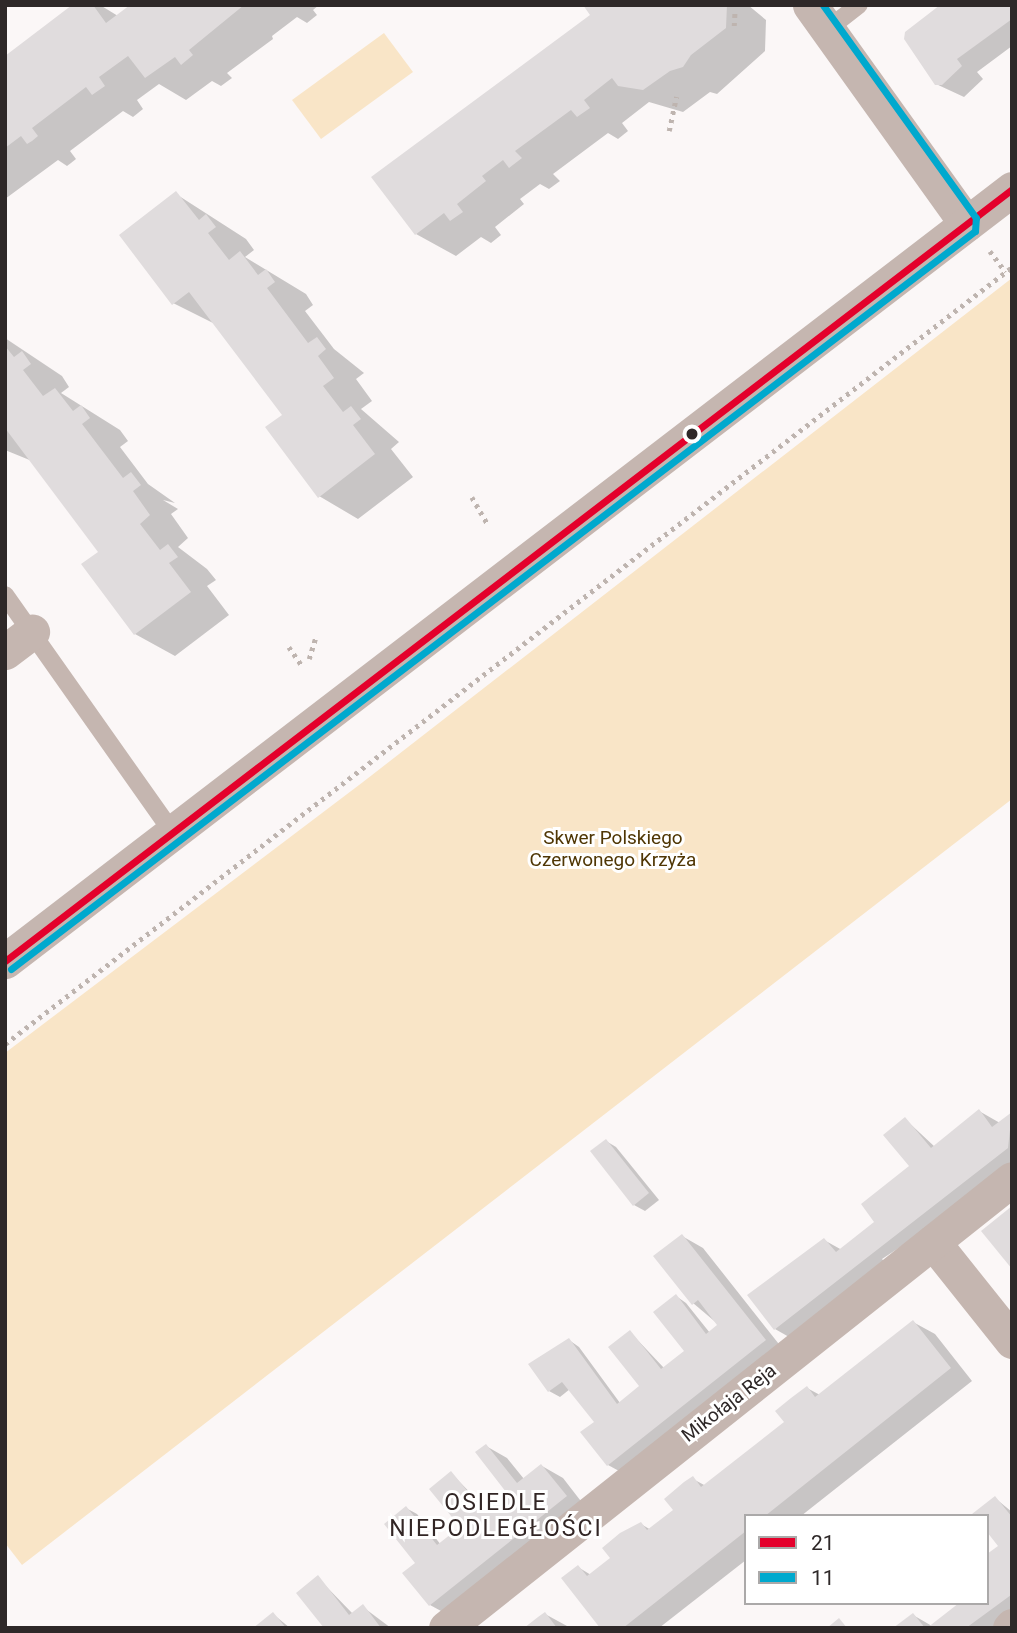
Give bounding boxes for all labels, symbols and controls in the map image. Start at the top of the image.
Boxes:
unlabelled marker [685,427,699,441]
park label: Skwer Polskiego Czerwonego Krzyża [530,827,696,871]
street label: Mikołaja Reja [677,1359,781,1447]
district label: OSIEDLE NIEPODLEGŁOŚCI [391,1489,601,1543]
legend [744,1514,989,1605]
text: 21 [811,1531,835,1555]
text: 11 [811,1566,835,1590]

